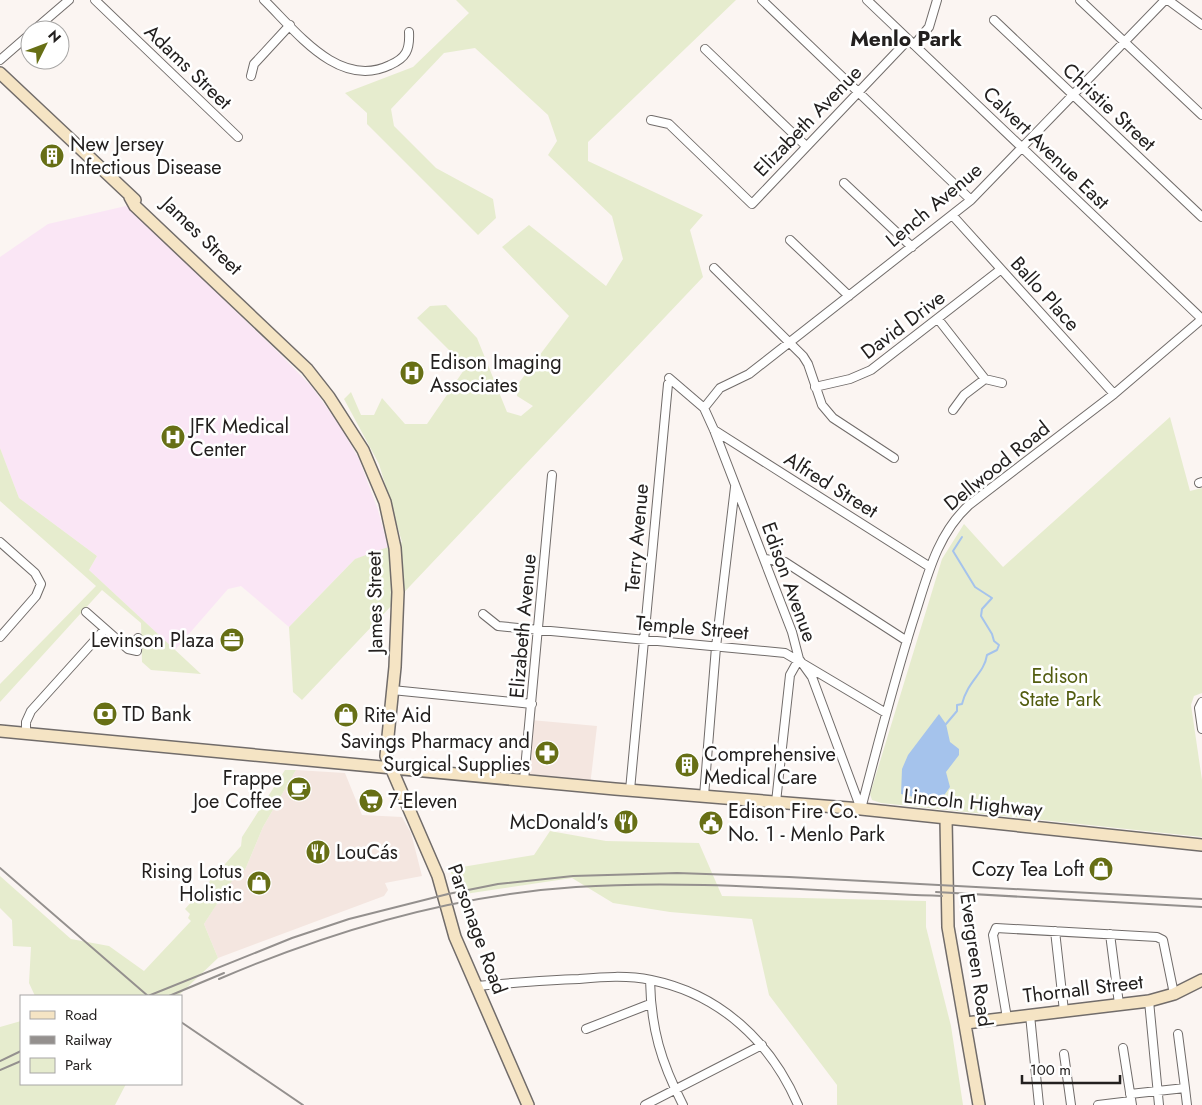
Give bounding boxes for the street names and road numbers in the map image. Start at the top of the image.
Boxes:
street label: Adams Street [138,18,238,116]
street label: Christie Street [1056,56,1162,158]
street label: Elizabeth Avenue [747,59,869,183]
street label: Calvert Avenue East [976,80,1116,216]
street label: Lench Avenue [879,156,989,254]
street label: James Street [153,188,249,282]
street label: Ballo Place [1003,250,1087,338]
street label: David Drive [855,284,951,366]
street label: Dellwood Road [938,414,1056,518]
street label: Alfred Street [779,445,884,525]
street label: Terry Avenue [618,482,656,594]
street label: Edison Avenue [754,518,824,646]
street label: James Street [360,551,390,656]
street label: Elizabeth Avenue [502,553,544,699]
street label: Temple Street [634,609,750,647]
street label: Lincoln Highway [902,781,1044,825]
street label: Parsonage Road [440,860,514,998]
street label: Evergreen Road [952,891,1000,1029]
street label: Thornall Street [1021,967,1145,1011]

